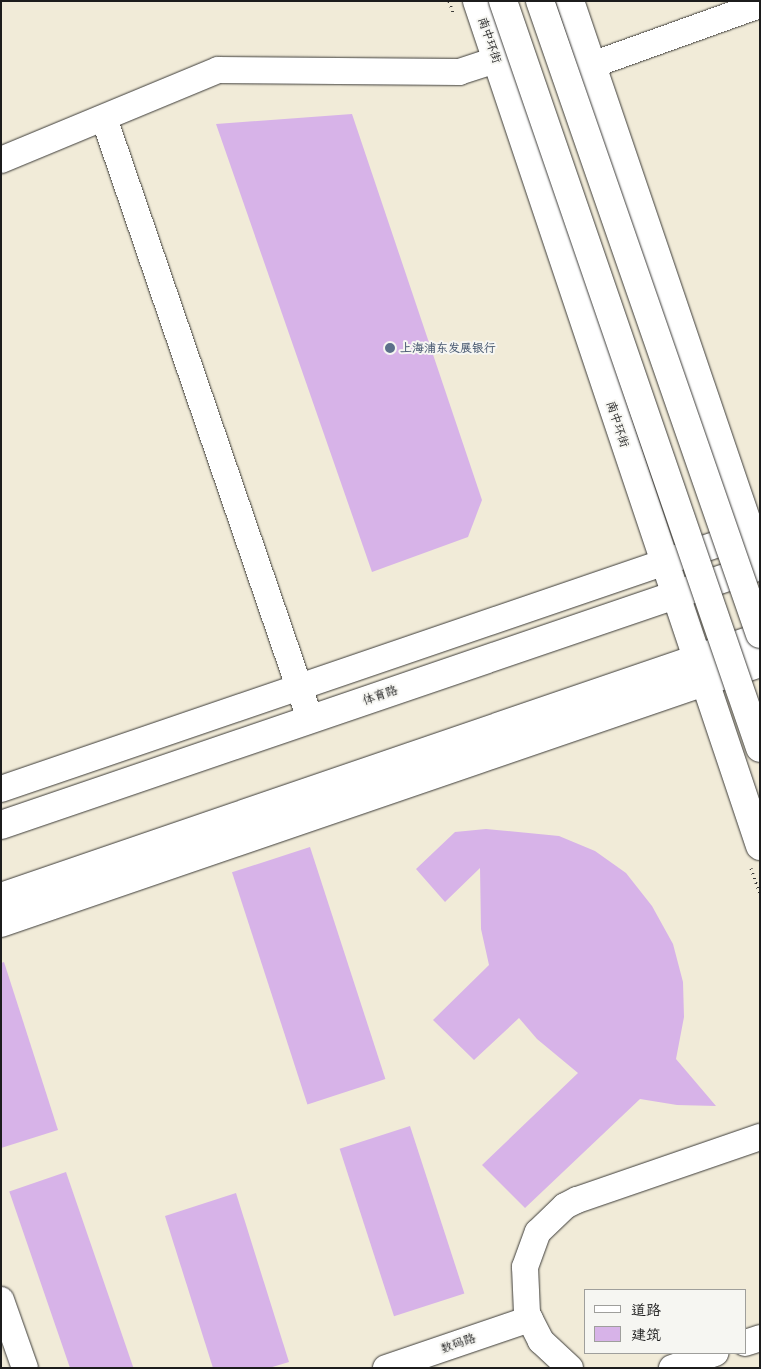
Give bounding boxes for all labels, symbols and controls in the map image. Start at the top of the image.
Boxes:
street label: 南中环街 [475,15,505,65]
place label: 上海浦东发展银行 [400,341,496,355]
marker: 上海浦东发展银行 [384,342,396,354]
street label: 南中环街 [604,399,632,449]
street label: 体育路 [361,682,399,708]
legend [584,1289,746,1354]
text: 道路 [631,1299,661,1319]
text: 建筑 [631,1324,661,1344]
street label: 数码路 [439,1330,477,1356]

